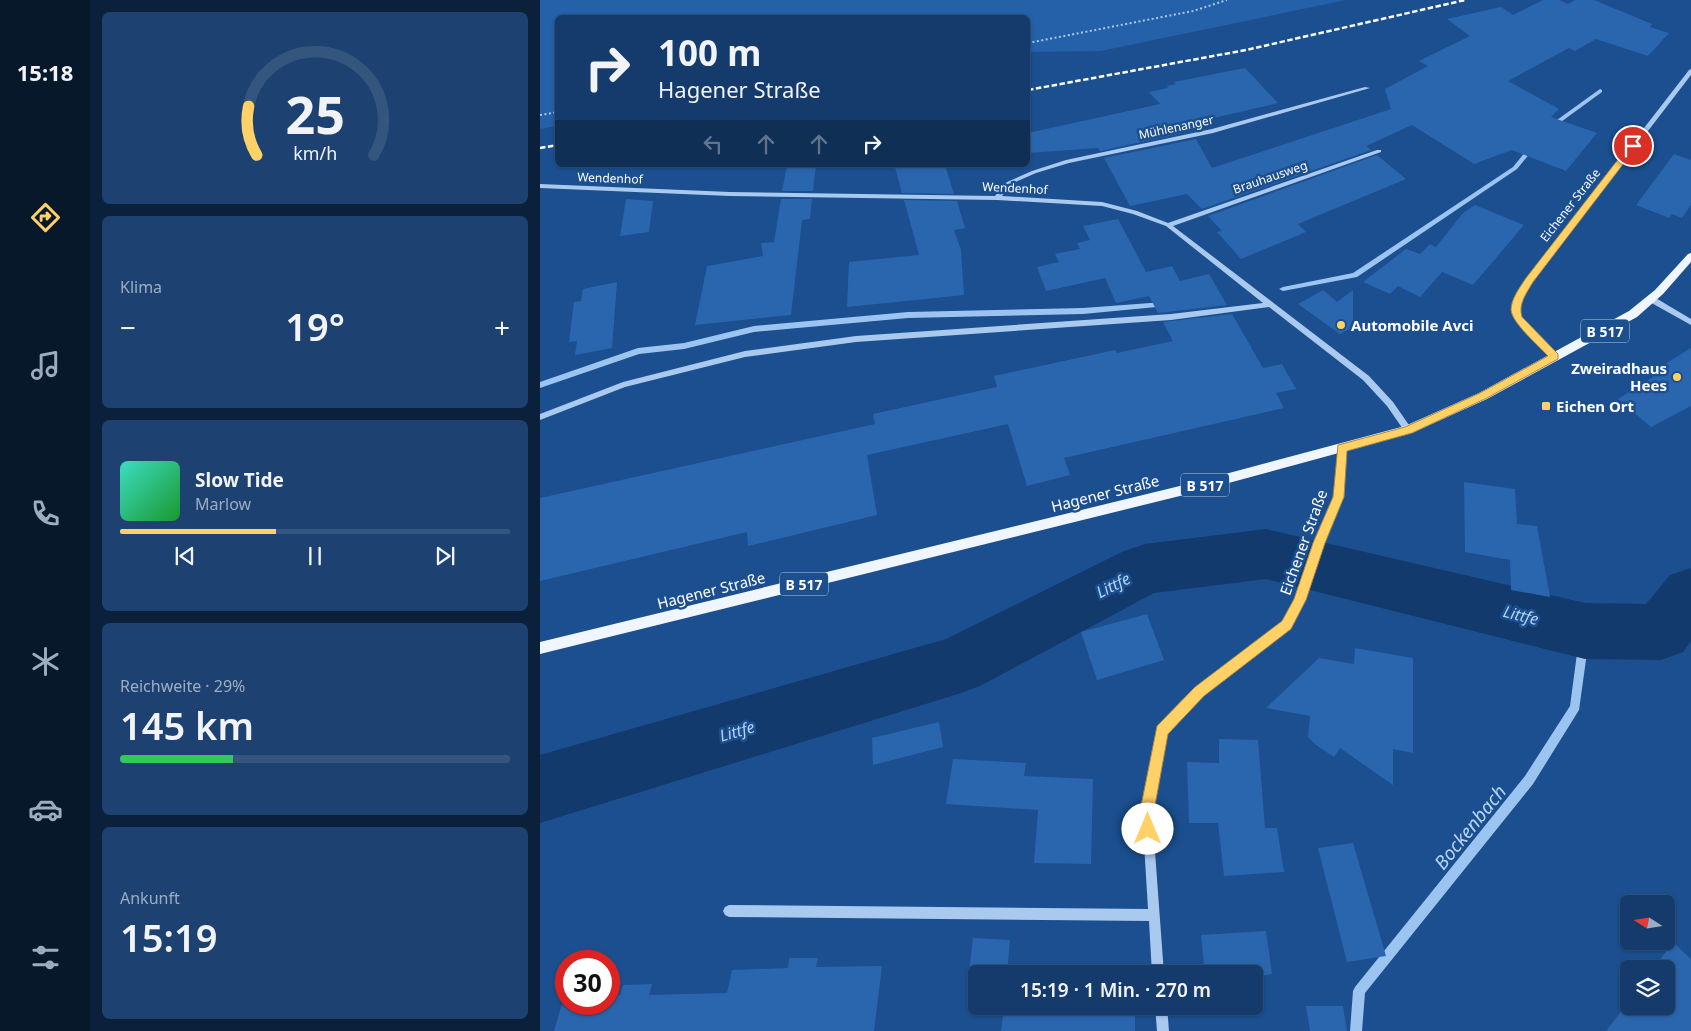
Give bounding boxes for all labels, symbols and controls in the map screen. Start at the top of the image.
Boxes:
text: 100 m [658,29,761,76]
icon: right [575,35,640,100]
text: 15:18 [17,57,73,87]
text: Hagener Straße [658,74,821,104]
text: 25 [285,78,345,149]
street label: Mühlenanger [1137,111,1215,143]
pin [1612,125,1654,167]
icon: left [699,130,727,158]
icon: ahead [752,130,780,158]
icon: ahead [805,130,833,158]
icon: right [858,130,886,158]
icon: arrive [1619,132,1647,160]
text: km/h [293,141,337,165]
street label: Brauhausweg [1231,156,1309,198]
street label: Eichener Straße [1536,165,1604,245]
street label: Wendenhof [577,168,644,188]
street label: Wendenhof [982,178,1049,198]
icon: directions [28,200,63,235]
text: Klima [120,276,162,298]
text: 19° [285,300,345,352]
text: − [120,308,136,346]
text: + [494,308,510,346]
place label: Automobile Avci [1351,315,1473,335]
marker: Automobile Avci [1335,319,1347,331]
road number: B 517 [1581,320,1629,342]
icon: music [28,348,63,383]
place label: Zweiradhaus Hees [1571,358,1667,395]
marker: Zweiradhaus Hees [1671,371,1683,383]
place label: Eichen Ort [1556,396,1635,416]
marker: Eichen Ort [1540,400,1552,412]
text: Slow Tide [195,467,284,493]
street label: Hagener Straße [1049,470,1161,516]
road number: B 517 [1181,474,1229,496]
street label: Eichener Straße [1275,486,1331,598]
text: Marlow [195,493,251,515]
icon: phone [28,496,63,531]
icon: previous [171,542,199,570]
icon: pause [301,542,329,570]
icon: next [431,542,459,570]
street label: Hagener Straße [655,567,767,613]
water label: Littfe [1092,567,1134,603]
road number: B 517 [780,572,828,596]
water label: Littfe [1501,600,1541,630]
icon: climate [28,644,63,679]
text: Reichweite · 29% [120,675,245,697]
text: 145 km [120,699,254,751]
water label: Littfe [717,716,757,746]
water label: Bockenbach [1428,779,1512,875]
icon: car [28,792,63,827]
position arrow [1121,802,1173,854]
text: Ankunft [120,887,180,909]
north arrow [1620,895,1675,950]
map controls [1620,895,1675,1015]
text: 15:19 [120,911,217,963]
icon: filters [28,940,63,975]
speed limit sign: 30 [555,950,620,1015]
button: layers [1620,960,1675,1015]
text: 15:19 · 1 Min. · 270 m [1020,977,1211,1003]

